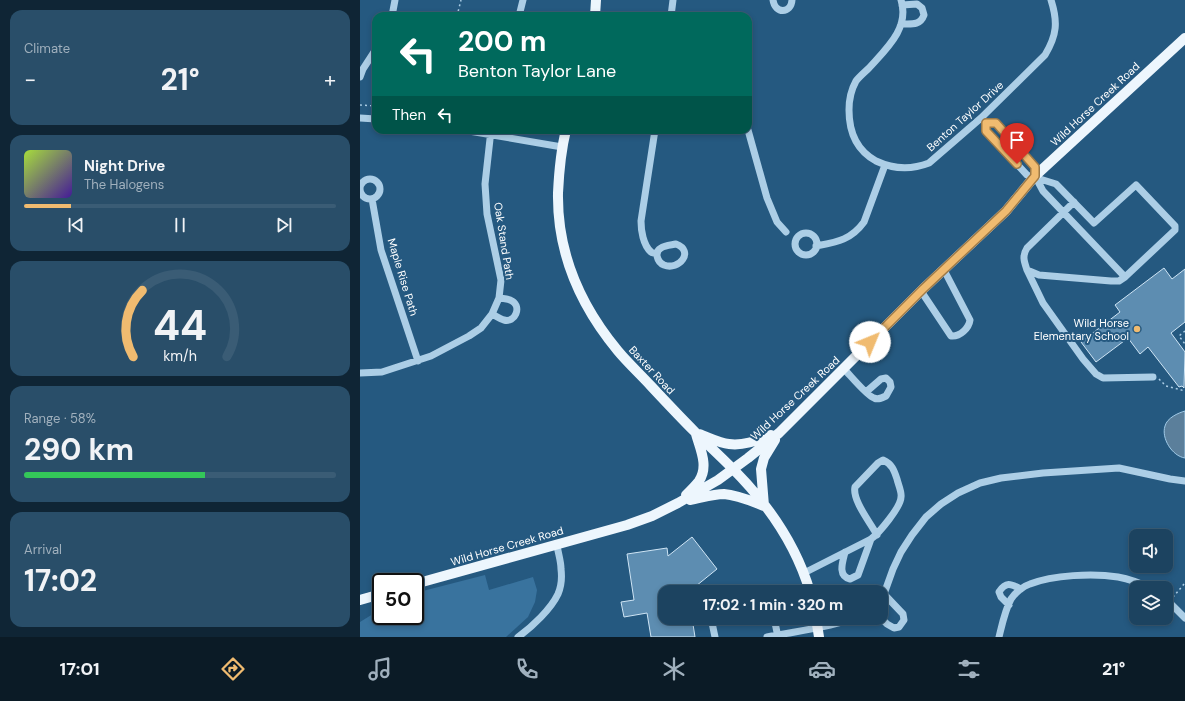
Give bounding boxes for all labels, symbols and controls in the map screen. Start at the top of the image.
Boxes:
text: 200 m [458,23,546,60]
icon: left [392,28,444,80]
text: Climate [24,40,70,57]
text: Benton Taylor Lane [458,59,616,83]
street label: Wild Horse Creek Road [1048,59,1143,149]
text: 21° [160,60,200,99]
text: − [24,65,36,94]
text: + [324,65,336,94]
street label: Benton Taylor Drive [924,78,1006,154]
icon: left [434,104,456,126]
text: Then [392,105,426,125]
pin [1000,123,1034,164]
icon: arrive [1006,129,1028,151]
text: Night Drive [84,156,165,176]
text: The Halogens [84,176,164,193]
street label: Oak Stand Path [491,201,517,281]
icon: previous [65,214,87,236]
icon: pause [169,214,191,236]
icon: next [273,214,295,236]
street label: Maple Rise Path [385,237,421,317]
text: 44 [153,298,207,352]
place label: Wild Horse Elementary School [1034,316,1129,343]
position arrow [849,321,891,363]
marker: Wild Horse Elementary School [1132,324,1142,334]
street label: Baxter Road [626,343,678,397]
text: km/h [163,346,197,364]
street label: Wild Horse Creek Road [748,353,843,443]
text: Range · 58% [24,410,96,427]
text: 290 km [24,430,134,469]
street label: Wild Horse Creek Road [449,523,565,569]
map controls [1129,529,1173,625]
button: sound [1129,529,1173,573]
text: Arrival [24,541,62,558]
text: 17:02 [24,561,97,600]
speed limit sign: 50 [372,573,424,625]
button: layers [1129,581,1173,625]
text: 17:02 · 1 min · 320 m [703,595,843,615]
icon: directions [219,655,247,683]
icon: music [366,655,394,683]
icon: phone [513,655,541,683]
icon: climate [660,655,688,683]
icon: car [808,655,836,683]
icon: filters [955,655,983,683]
text: 17:01 [60,657,100,681]
text: 21° [1102,657,1125,681]

